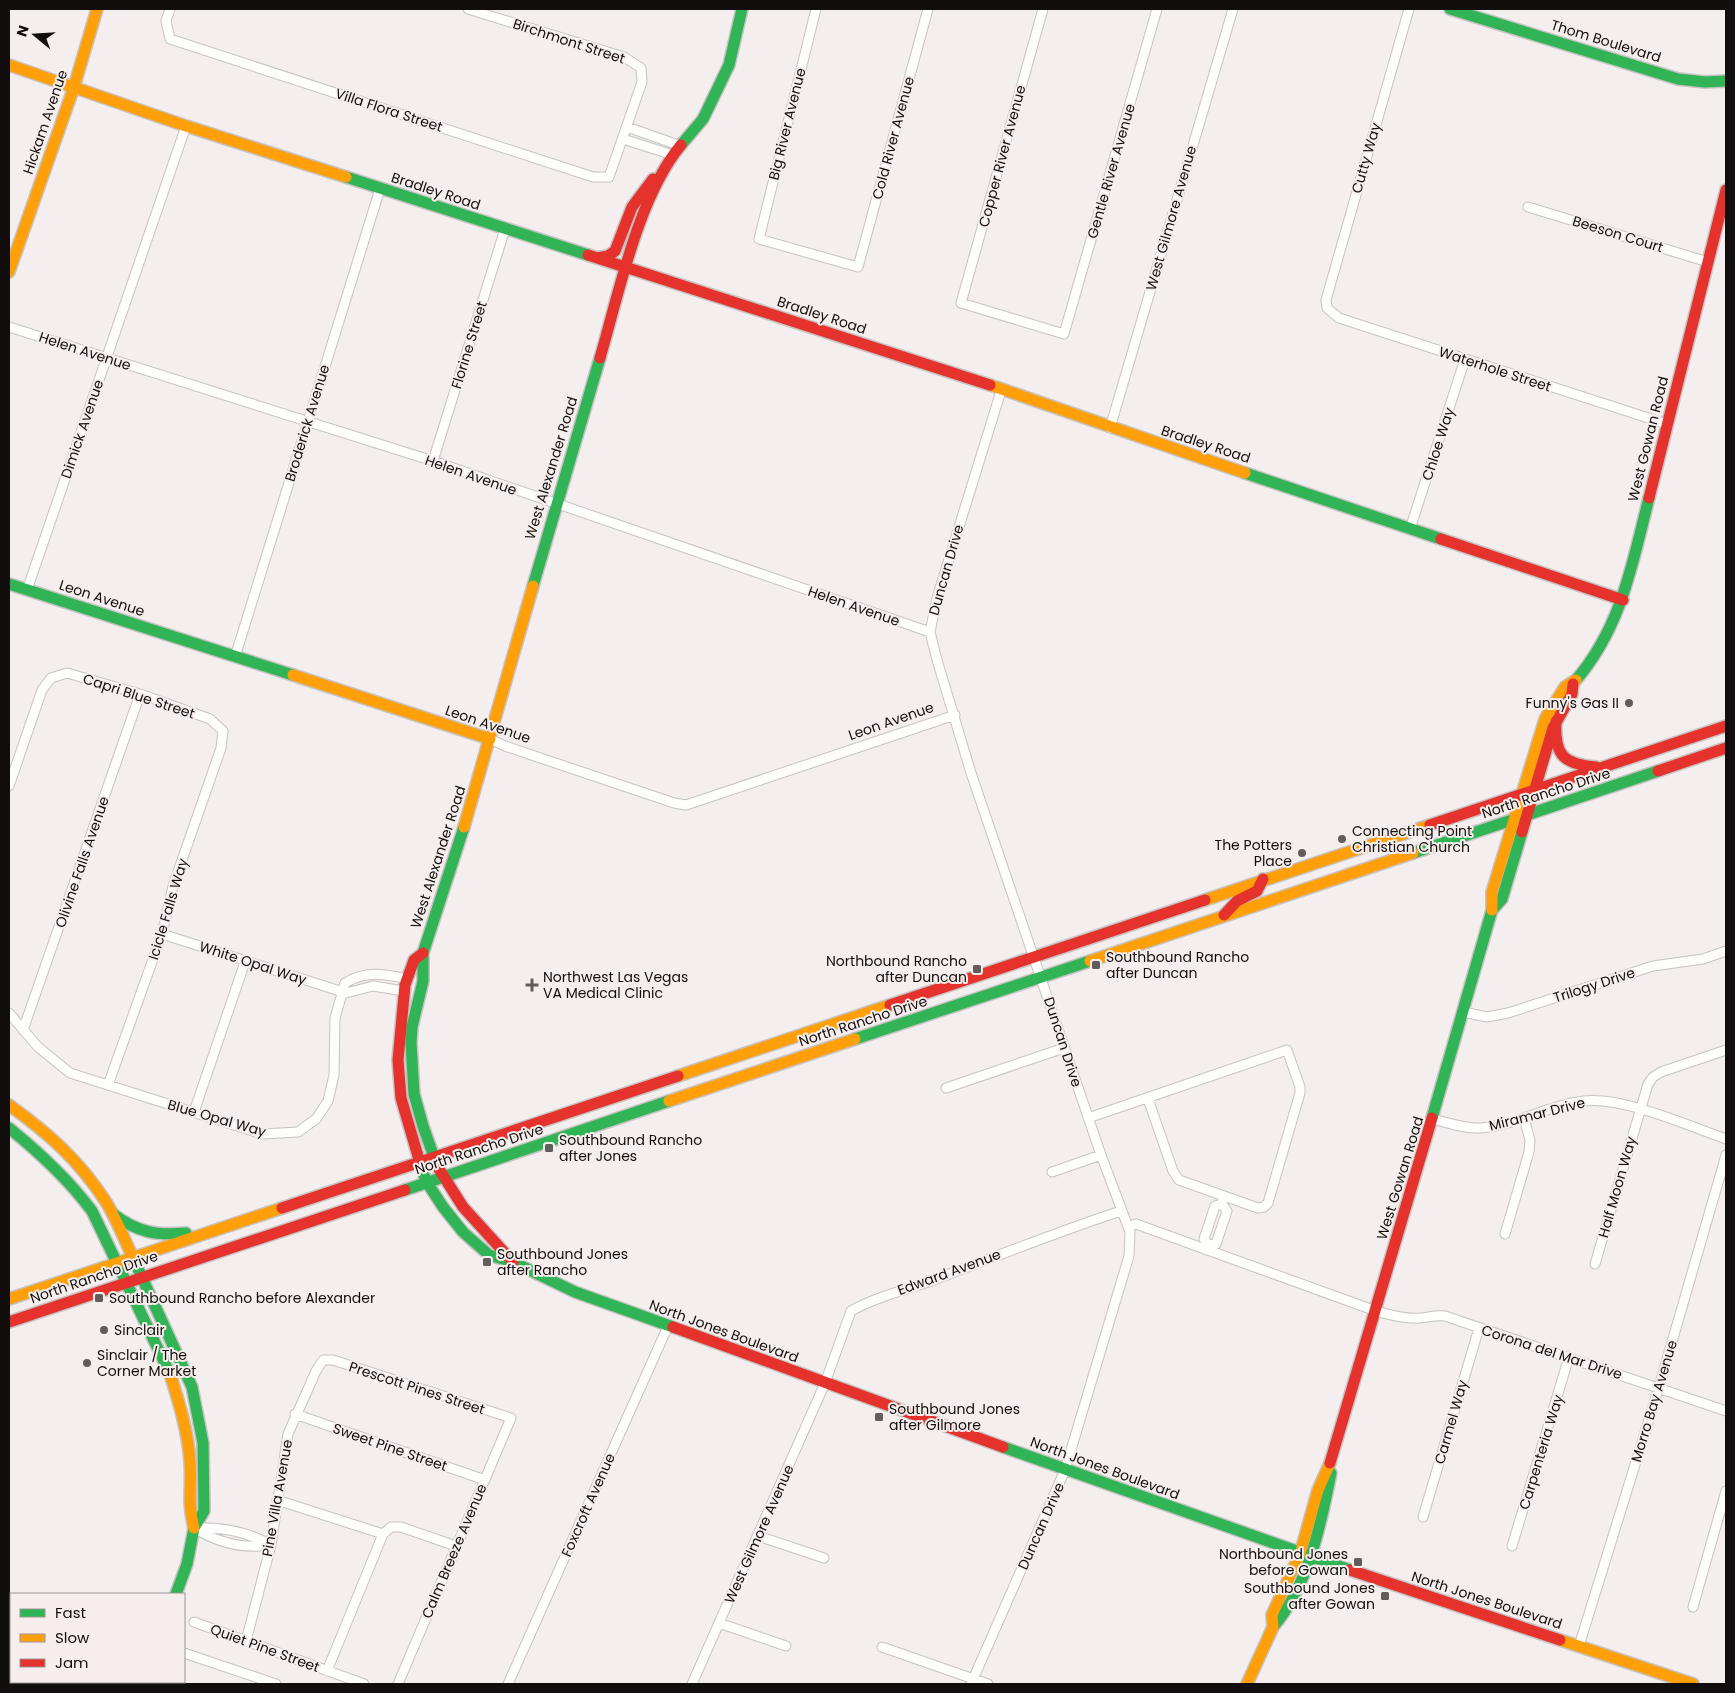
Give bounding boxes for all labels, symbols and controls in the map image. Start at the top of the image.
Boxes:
north arrow [10,10,60,60]
street label: Birchmont Street [510,13,628,69]
street label: Thom Boulevard [1548,15,1664,67]
text: N [11,23,34,39]
street label: Big River Avenue [763,65,811,182]
street label: Hickam Avenue [18,67,72,177]
street label: Cold River Avenue [867,74,919,202]
street label: Copper River Avenue [973,82,1031,229]
street label: Villa Flora Street [333,83,445,137]
street label: Gentle River Avenue [1082,101,1140,241]
street label: Cutty Way [1346,120,1386,196]
street label: West Gilmore Avenue [1141,143,1201,293]
street label: Bradley Road [389,167,483,215]
street label: Beeson Court [1570,211,1666,257]
street label: Bradley Road [775,291,869,339]
street label: Florine Street [446,299,492,391]
street label: Helen Avenue [36,327,134,375]
street label: Waterhole Street [1436,341,1554,397]
street label: Broderick Avenue [280,362,334,484]
street label: West Gowan Road [1623,374,1673,504]
street label: Dimick Avenue [56,377,108,481]
street label: West Alexander Road [520,394,582,542]
street label: Chloe Way [1417,405,1459,483]
street label: Bradley Road [1159,420,1253,468]
street label: Helen Avenue [422,450,520,500]
street label: Duncan Drive [923,522,969,618]
street label: Leon Avenue [57,575,148,621]
street label: Helen Avenue [805,581,903,631]
street label: Capri Blue Street [80,668,198,724]
place label: Funny's Gas II [1526,693,1619,713]
street label: Leon Avenue [846,697,937,745]
marker: Funny's Gas II [1623,697,1635,709]
street label: Leon Avenue [443,700,534,748]
street label: North Rancho Drive [1479,763,1613,823]
street label: West Alexander Road [406,783,470,931]
street label: Olivine Falls Avenue [50,793,114,930]
place label: Connecting Point Christian Church [1352,821,1472,857]
marker: Connecting Point Christian Church [1336,833,1348,845]
place label: The Potters Place [1215,835,1292,871]
marker: The Potters Place [1296,847,1308,859]
street label: Icicle Falls Way [143,856,193,962]
street label: White Opal Way [197,936,309,990]
place label: Southbound Rancho after Duncan [1106,947,1249,983]
place label: Northbound Rancho after Duncan [826,951,967,987]
marker: Southbound Rancho after Duncan [1090,959,1102,971]
street label: Trilogy Drive [1551,962,1638,1008]
marker: Northbound Rancho after Duncan [971,963,983,975]
place label: Northwest Las Vegas VA Medical Clinic [543,967,688,1003]
marker: Northwest Las Vegas VA Medical Clinic [525,978,539,992]
street label: North Rancho Drive [796,991,930,1051]
street label: Duncan Drive [1039,994,1087,1090]
street label: Miramar Drive [1487,1092,1587,1136]
street label: Blue Opal Way [165,1094,269,1142]
street label: West Gowan Road [1372,1114,1428,1242]
street label: North Rancho Drive [412,1119,546,1179]
place label: Southbound Rancho after Jones [559,1130,702,1166]
street label: Half Moon Way [1593,1134,1641,1240]
marker: Southbound Rancho after Jones [543,1142,555,1154]
place label: Southbound Jones after Rancho [497,1244,628,1280]
street label: Edward Avenue [895,1244,1004,1300]
street label: North Rancho Drive [27,1246,161,1308]
marker: Southbound Jones after Rancho [481,1256,493,1268]
place label: Southbound Rancho before Alexander [109,1288,375,1308]
marker: Southbound Rancho before Alexander [93,1292,105,1304]
street label: North Jones Boulevard [647,1295,801,1367]
place label: Sinclair [114,1320,165,1340]
street label: Corona del Mar Drive [1479,1320,1625,1384]
marker: Sinclair [98,1324,110,1336]
street label: Morro Bay Avenue [1626,1337,1682,1464]
place label: Sinclair / The Corner Market [97,1345,196,1381]
marker: Sinclair / The Corner Market [81,1357,93,1369]
street label: Prescott Pines Street [346,1357,488,1419]
street label: Carmel Way [1429,1377,1473,1466]
street label: Carpenteria Way [1514,1392,1568,1512]
place label: Southbound Jones after Gilmore [889,1399,1020,1435]
marker: Southbound Jones after Gilmore [873,1411,885,1423]
street label: Sweet Pine Street [330,1418,450,1476]
street label: North Jones Boulevard [1028,1432,1182,1504]
street label: Pine Villa Avenue [257,1438,297,1558]
street label: Foxcroft Avenue [556,1450,620,1560]
street label: West Gilmore Avenue [719,1461,799,1607]
street label: Duncan Drive [1013,1479,1069,1573]
street label: Calm Breeze Avenue [417,1480,492,1621]
place label: Northbound Jones before Gowan [1219,1544,1348,1580]
marker: Northbound Jones before Gowan [1352,1556,1364,1568]
street label: North Jones Boulevard [1409,1566,1565,1634]
place label: Southbound Jones after Gowan [1244,1578,1375,1614]
marker: Southbound Jones after Gowan [1379,1590,1391,1602]
legend [10,1593,185,1683]
text: Fast [55,1602,86,1623]
street label: Quiet Pine Street [208,1619,322,1677]
text: Slow [55,1627,90,1648]
text: Jam [55,1652,89,1673]

